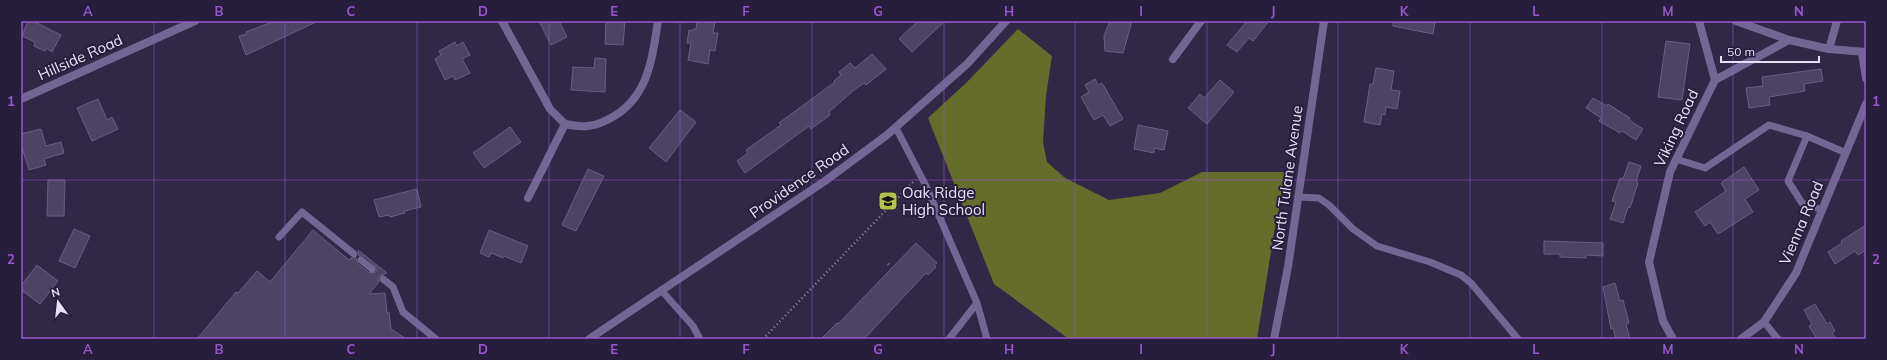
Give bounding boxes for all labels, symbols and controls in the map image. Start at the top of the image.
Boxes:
text: A [83,3,93,19]
text: B [215,3,224,19]
text: C [347,3,356,19]
text: D [478,3,488,19]
text: E [610,3,618,19]
text: F [742,3,750,19]
text: G [873,3,883,19]
text: H [1004,3,1014,19]
text: I [1139,3,1143,19]
text: J [1271,3,1275,19]
text: K [1400,3,1410,19]
text: L [1532,3,1540,19]
text: M [1662,3,1674,19]
text: N [1794,3,1804,19]
street label: Hillside Road [35,30,125,84]
scale bar [1721,38,1819,64]
text: 50 m [1727,44,1755,59]
street label: Viking Road [1650,86,1702,170]
text: 1 [7,93,15,109]
text: 1 [1872,93,1880,109]
street label: North Tulane Avenue [1267,104,1307,252]
street label: Providence Road [746,140,852,222]
street label: Vienna Road [1775,178,1827,268]
place label: Oak Ridge High School [902,183,985,219]
school or university icon: Oak Ridge High School [877,190,899,212]
text: 2 [7,251,15,267]
text: 2 [1872,251,1880,267]
north arrow [38,282,78,322]
text: N [50,285,61,300]
text: A [83,341,93,357]
text: B [215,341,224,357]
text: C [347,341,356,357]
text: D [478,341,488,357]
text: E [610,341,618,357]
text: F [742,341,750,357]
text: G [873,341,883,357]
text: H [1004,341,1014,357]
text: I [1139,341,1143,357]
text: J [1271,341,1275,357]
text: K [1400,341,1410,357]
text: L [1532,341,1540,357]
text: M [1662,341,1674,357]
text: N [1794,341,1804,357]

